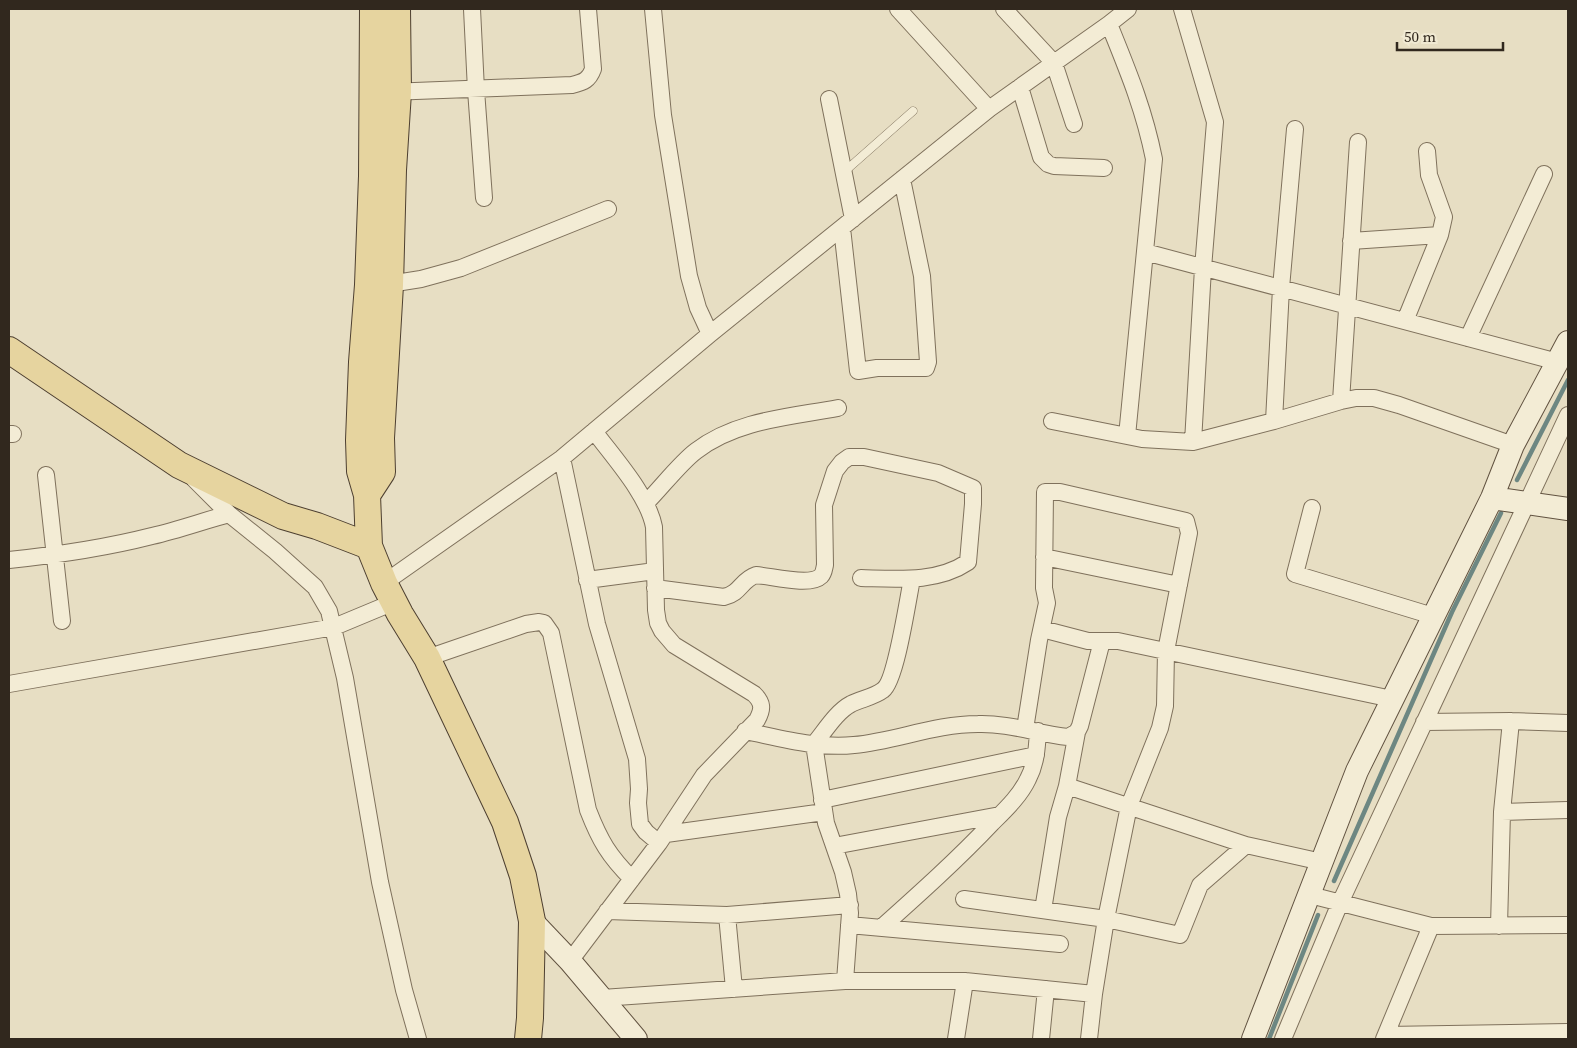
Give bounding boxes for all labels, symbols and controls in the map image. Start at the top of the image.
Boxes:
scale bar [1397,20,1503,52]
text: 50 m [1404,26,1436,47]

